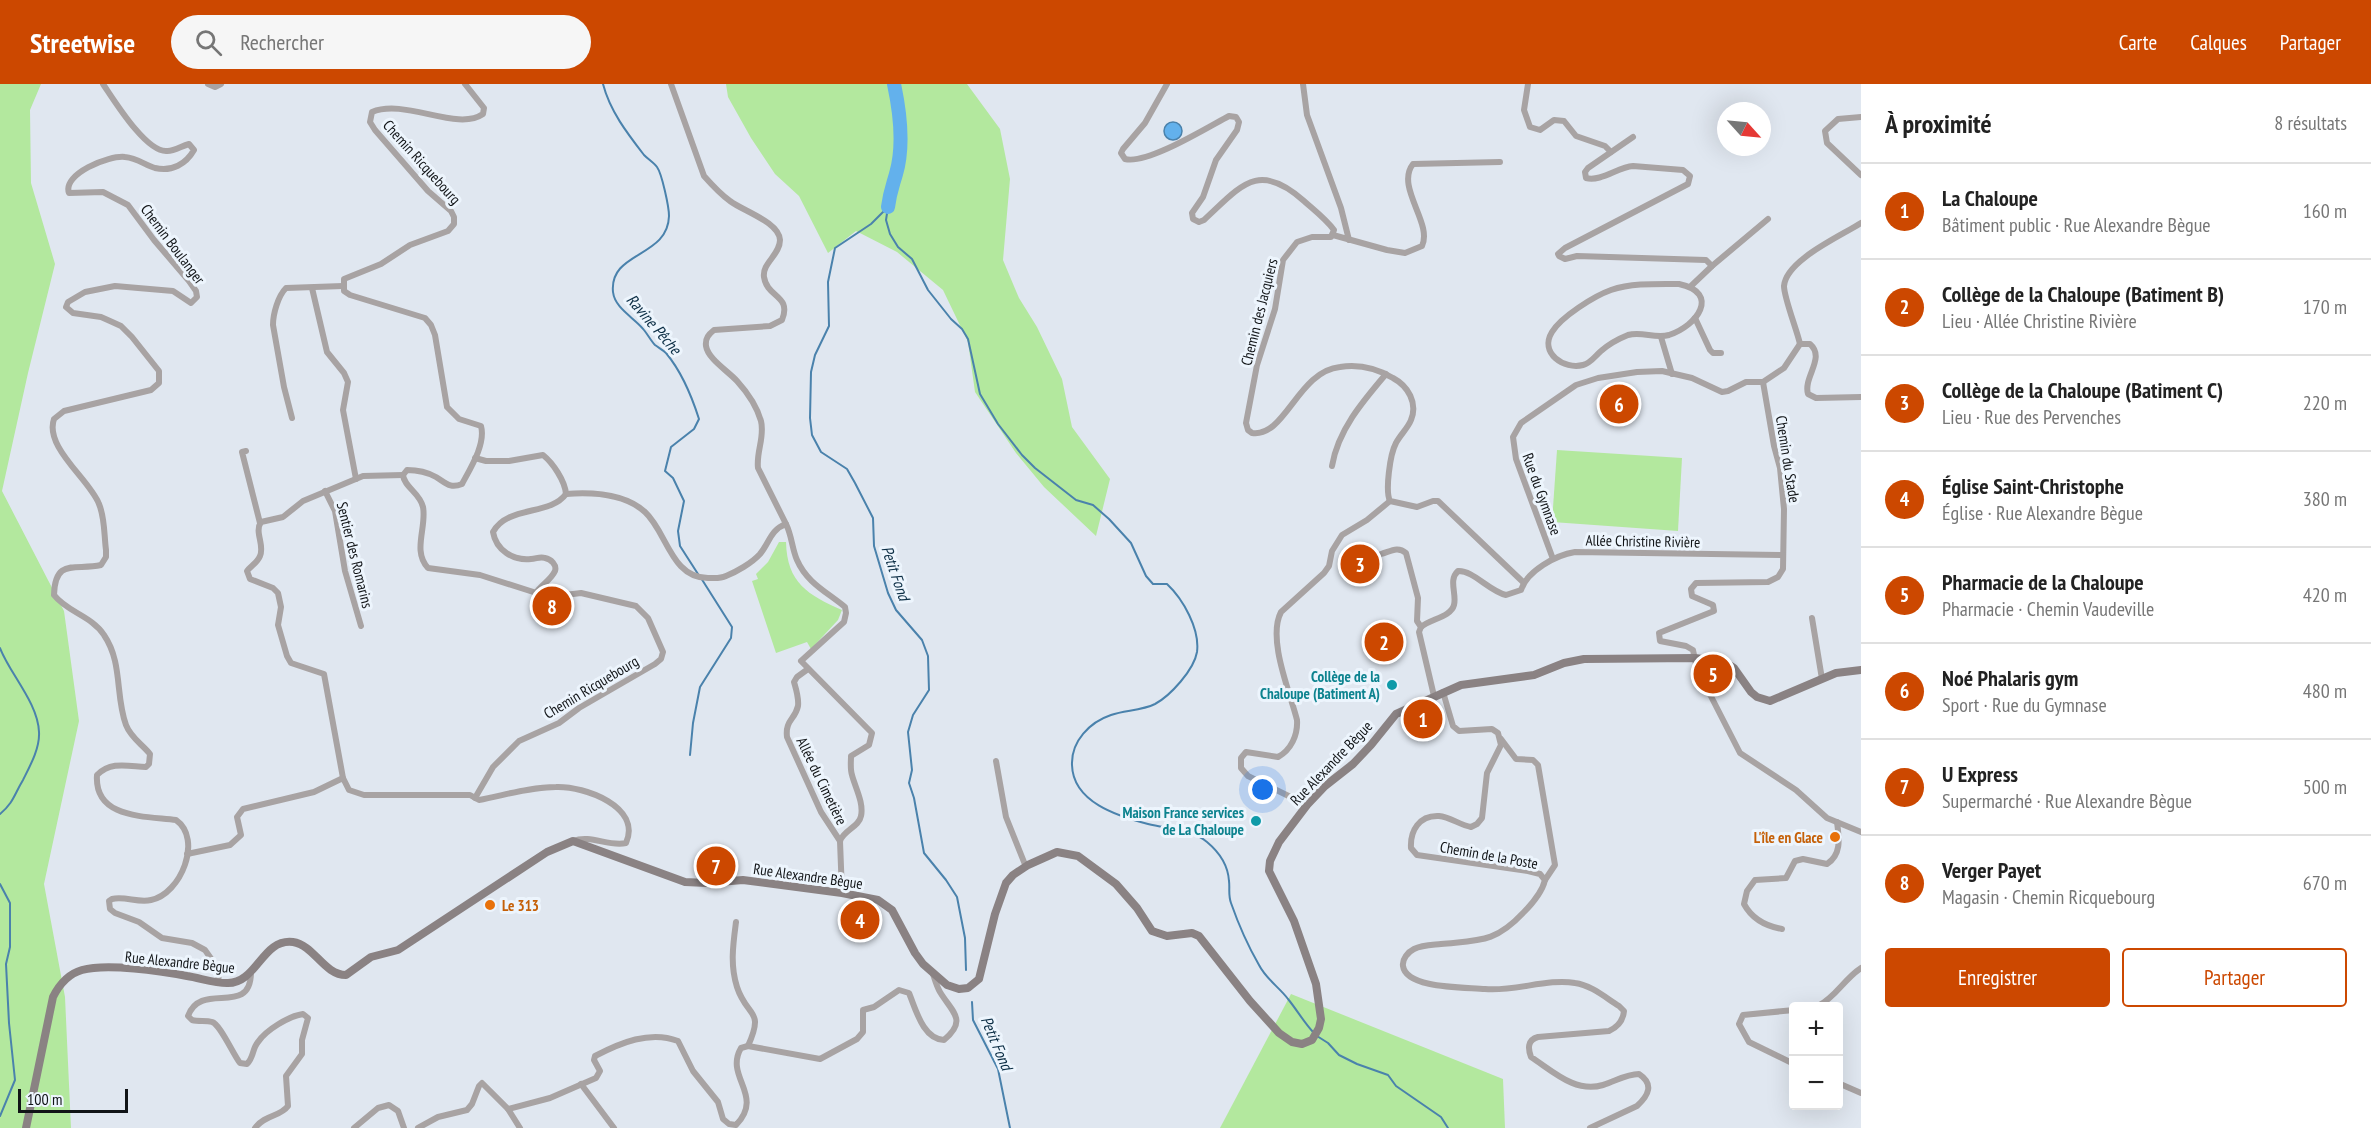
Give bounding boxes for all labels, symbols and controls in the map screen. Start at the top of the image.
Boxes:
search box [171,15,591,69]
text: Streetwise [30,24,135,61]
icon: search [192,26,225,59]
text: Rechercher [240,28,324,56]
text: Carte [2119,29,2157,56]
text: Calques [2190,29,2247,56]
text: Partager [2280,29,2341,56]
north arrow [1717,102,1771,156]
text: À proximité [1885,107,1992,140]
text: 8 résultats [2274,110,2347,136]
street label: Chemin Ricquebourg [379,116,465,208]
text: La Chaloupe [1942,184,2038,212]
text: 1 [1900,198,1909,224]
text: 160 m [2303,198,2347,224]
street label: Chemin Boulanger [137,200,210,289]
text: Bâtiment public · Rue Alexandre Bègue [1942,212,2211,238]
street label: Chemin des Jacquiers [1237,256,1281,368]
text: Collège de la Chaloupe (Batiment B) [1942,280,2224,308]
water label: Ravine Pêche [622,290,687,359]
text: 2 [1900,294,1909,320]
text: 170 m [2303,294,2347,320]
text: Lieu · Allée Christine Rivière [1942,308,2137,334]
text: Collège de la Chaloupe (Batiment C) [1942,376,2223,404]
pin: 6 [1600,382,1638,426]
text: 3 [1900,390,1909,416]
text: 220 m [2303,390,2347,416]
text: Lieu · Rue des Pervenches [1942,404,2121,430]
street label: Chemin du Stade [1772,414,1804,504]
street label: Rue du Gymnase [1518,450,1566,538]
text: Église Saint-Christophe [1942,472,2124,500]
text: 4 [1900,486,1909,512]
text: 380 m [2303,486,2347,512]
street label: Sentier des Romarins [333,500,377,610]
text: Église · Rue Alexandre Bègue [1942,500,2143,526]
street label: Allée Christine Rivière [1585,530,1701,552]
pin: 3 [1340,542,1380,586]
water label: Petit Fond [877,543,915,605]
text: Pharmacie de la Chaloupe [1942,568,2144,596]
text: 5 [1900,582,1909,608]
text: 420 m [2303,582,2347,608]
pin: 8 [532,584,572,628]
text: Pharmacie · Chemin Vaudeville [1942,596,2154,622]
pin: 2 [1364,620,1404,664]
street label: Chemin Ricquebourg [540,651,642,723]
pin: 5 [1694,652,1732,696]
text: Noé Phalaris gym [1942,664,2078,692]
place label: Collège de la Chaloupe (Batiment A) [1260,667,1380,703]
marker: Collège de la Chaloupe (Batiment A) [1385,678,1399,692]
text: 6 [1900,678,1909,704]
text: 480 m [2303,678,2347,704]
text: Sport · Rue du Gymnase [1942,692,2107,718]
pin: 1 [1404,696,1442,742]
street label: Rue Alexandre Bègue [1286,717,1376,809]
street label: Allée du Cimetière [792,734,852,828]
text: U Express [1942,760,2018,788]
text: 7 [1900,774,1909,800]
text: 500 m [2303,774,2347,800]
your location [1248,775,1277,804]
text: Supermarché · Rue Alexandre Bègue [1942,788,2192,814]
place label: Maison France services de La Chaloupe [1122,803,1244,839]
marker: Maison France services de La Chaloupe [1249,814,1263,828]
place label: L'île en Glace [1754,828,1823,847]
marker: L'île en Glace [1828,830,1842,844]
street label: Chemin de la Poste [1439,837,1539,873]
pin: 7 [696,844,736,888]
text: Verger Payet [1942,856,2041,884]
street label: Rue Alexandre Bègue [752,859,864,893]
text: 8 [1900,870,1909,896]
text: 670 m [2303,870,2347,896]
text: Magasin · Chemin Ricquebourg [1942,884,2155,910]
place label: Le 313 [502,896,539,915]
marker: Le 313 [483,898,497,912]
pin: 4 [840,898,880,942]
street label: Rue Alexandre Bègue [124,947,236,977]
button: Enregistrer [1885,948,2110,1007]
button: Partager [2122,948,2347,1007]
map controls [1789,1002,1843,1110]
button: + [1789,1002,1843,1056]
water label: Petit Fond [977,1013,1018,1075]
button: − [1789,1056,1843,1110]
scale bar [18,1086,128,1114]
text: 100 m [27,1089,62,1109]

